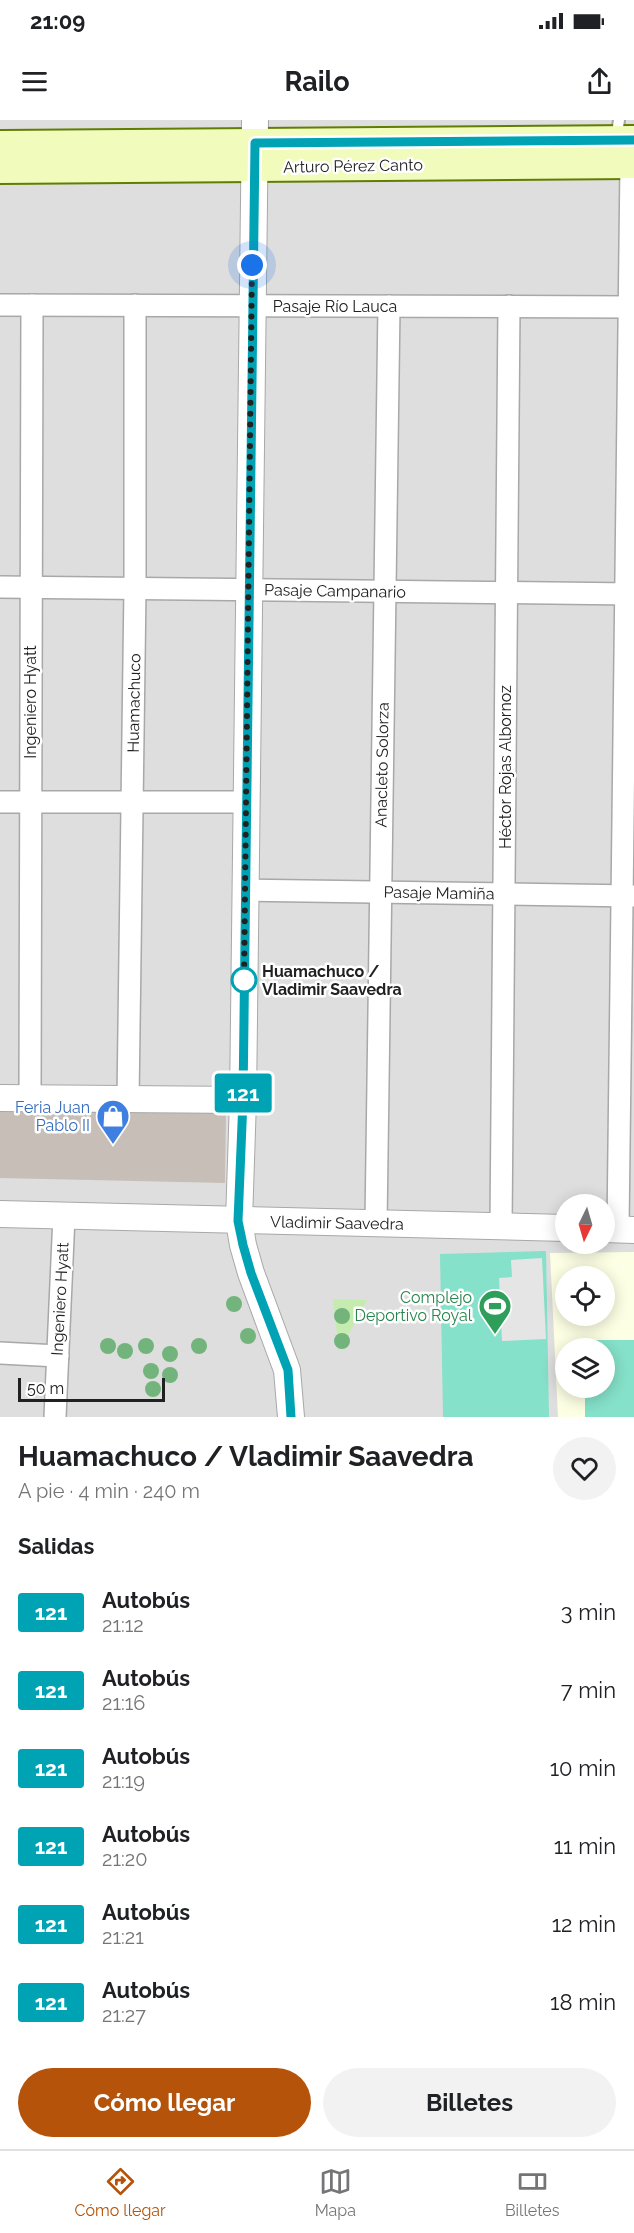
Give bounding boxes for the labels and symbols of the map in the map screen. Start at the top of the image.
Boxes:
street label: Arturo Pérez Canto [283,155,423,177]
your location [237,250,267,280]
street label: Pasaje Río Lauca [273,297,397,316]
street label: Pasaje Campanario [264,580,406,602]
street label: Ingeniero Hyatt [21,645,40,759]
street label: Huamachuco [124,653,144,753]
street label: Héctor Rojas Albornoz [496,685,515,849]
street label: Anacleto Solorza [371,702,393,828]
street label: Pasaje Mamiña [383,883,495,903]
place label: Huamachuco / Vladimir Saavedra [262,962,402,999]
marker: Huamachuco / Vladimir Saavedra [231,967,257,993]
line badge: 121 [208,1074,278,1112]
place label: Feria Juan Pablo II [15,1098,90,1135]
shop icon: Feria Juan Pablo II [95,1098,131,1145]
north arrow [555,1194,615,1254]
street label: Vladimir Saavedra [270,1212,404,1234]
street label: Ingeniero Hyatt [48,1241,72,1356]
place label: Complejo Deportivo Royal [355,1288,473,1325]
sports icon: Complejo Deportivo Royal [477,1288,513,1335]
scale bar [18,1375,165,1402]

